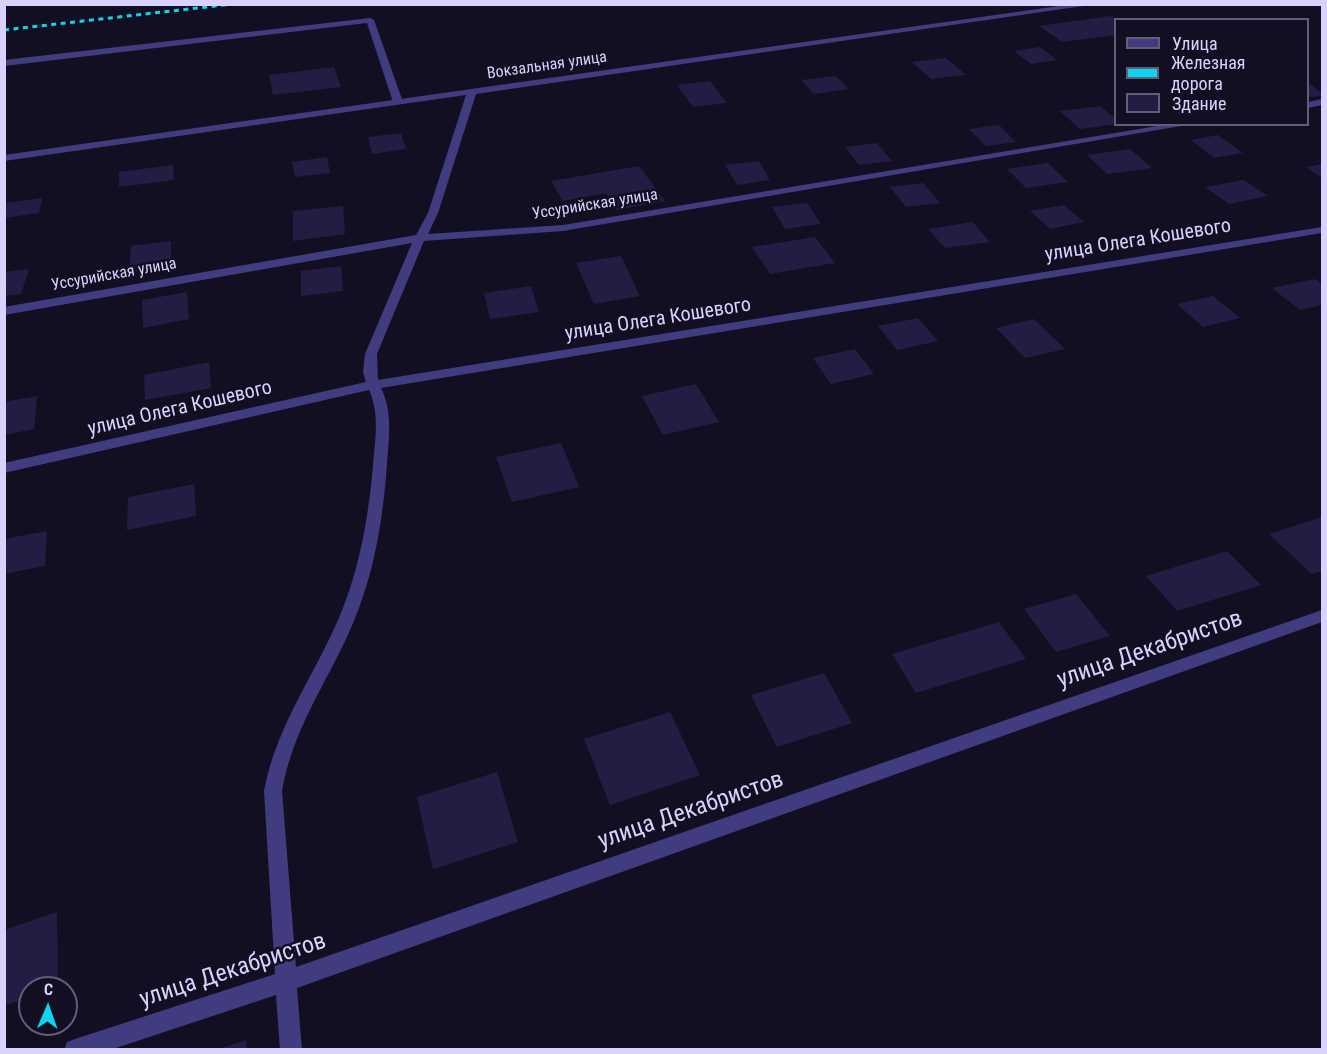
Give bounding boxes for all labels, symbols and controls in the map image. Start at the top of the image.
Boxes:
legend [1114,18,1309,126]
text: Улица [1172,33,1218,54]
street label: Вокзальная улица [486,48,608,84]
text: Железная дорога [1171,52,1246,94]
text: Здание [1172,93,1226,114]
street label: Уссурийская улица [531,186,659,224]
street label: улица Олега Кошевого [1043,214,1233,268]
street label: Уссурийская улица [50,255,178,295]
street label: улица Олега Кошевого [563,293,753,347]
street label: улица Олега Кошевого [86,376,274,442]
street label: улица Декабристов [1054,605,1246,695]
street label: улица Декабристов [595,766,787,856]
street label: улица Декабристов [136,927,330,1015]
north arrow [18,976,78,1036]
text: С [44,980,53,999]

